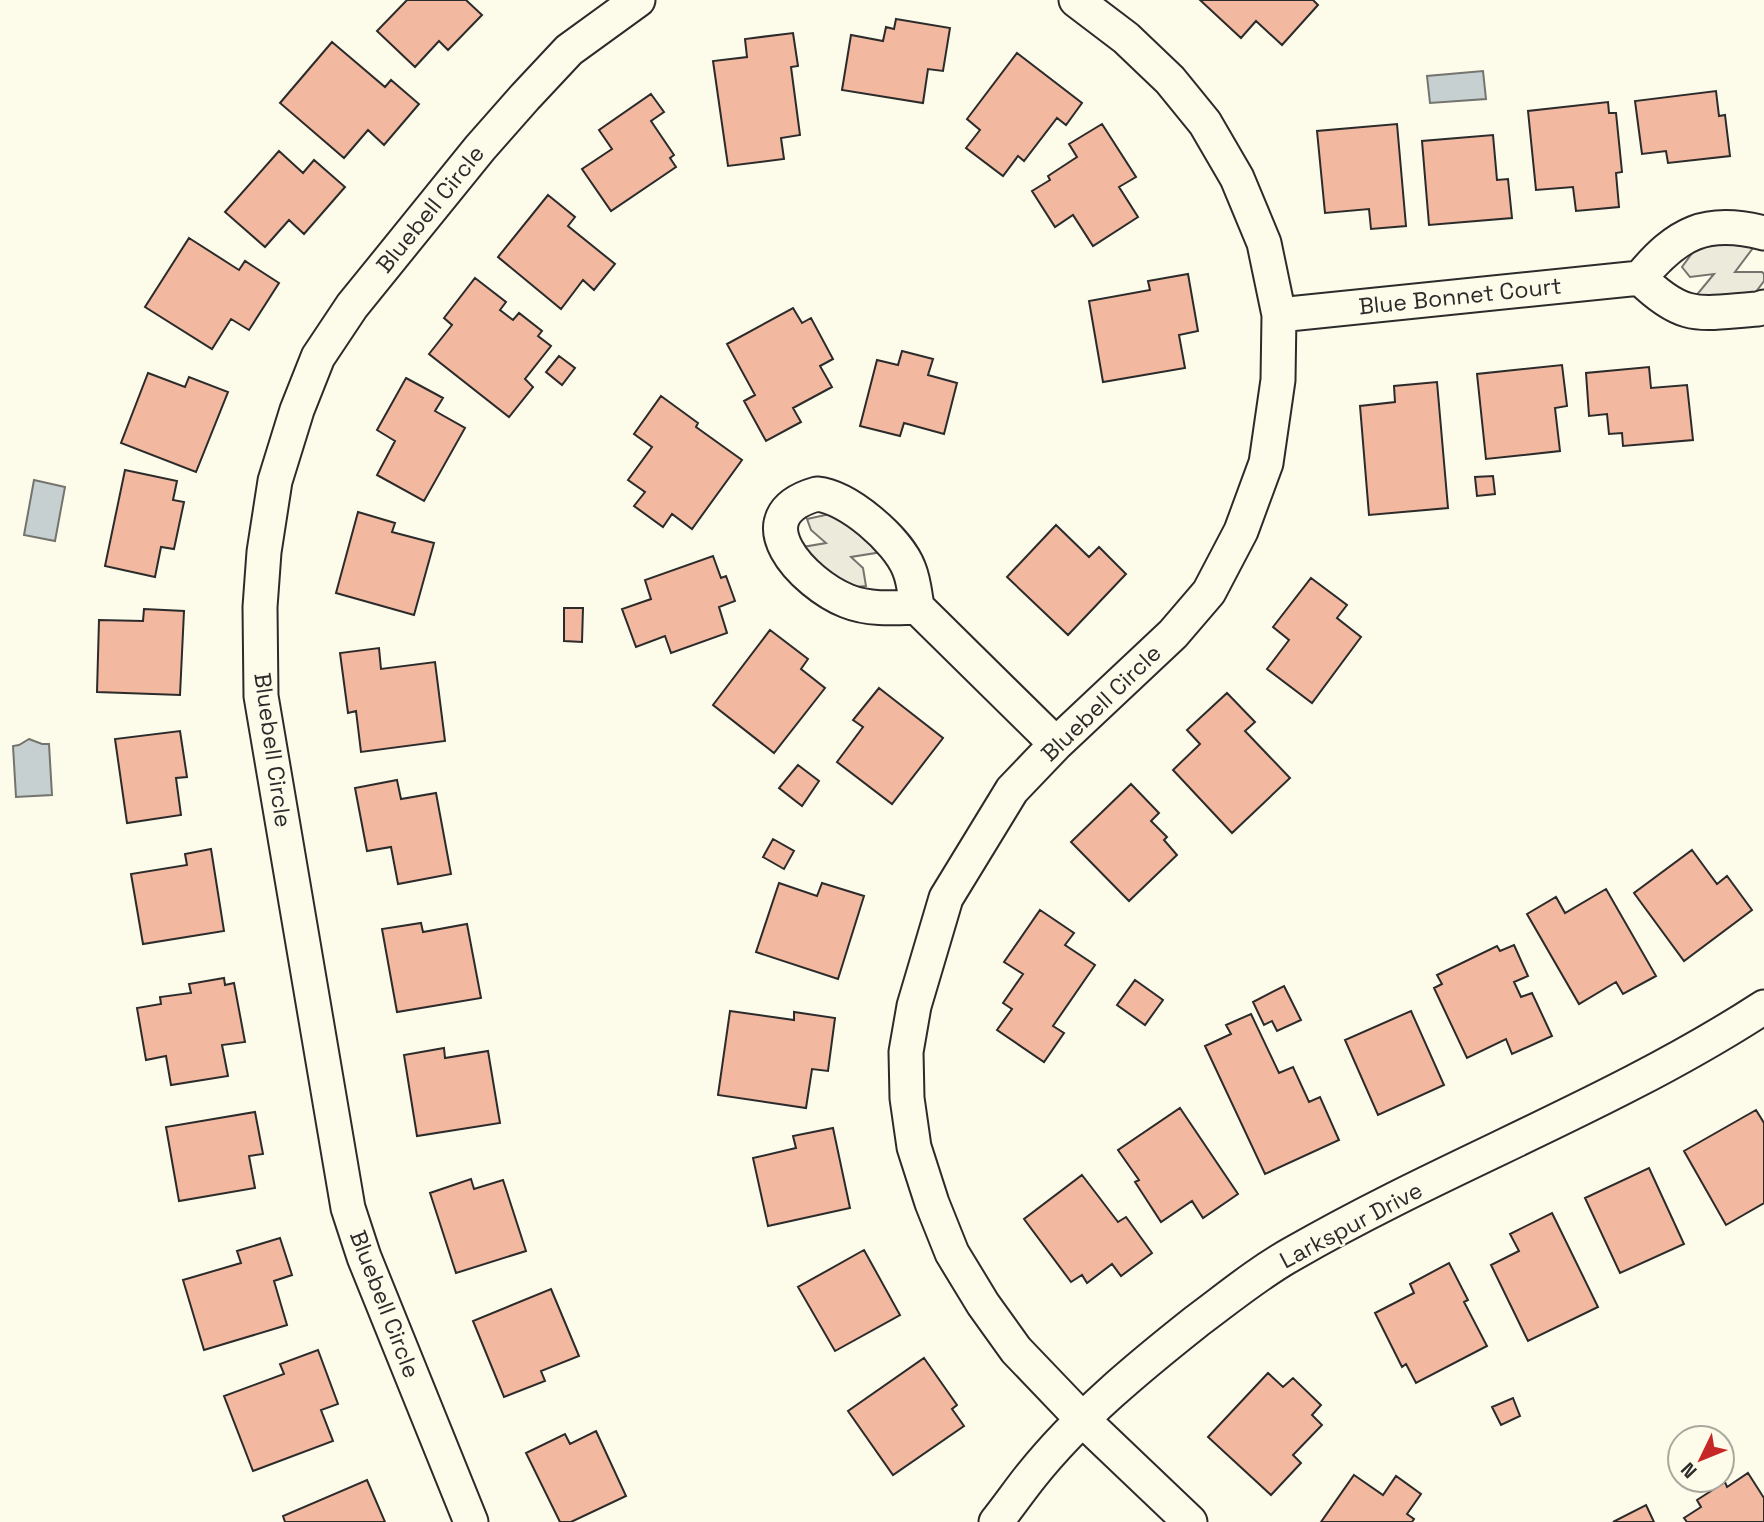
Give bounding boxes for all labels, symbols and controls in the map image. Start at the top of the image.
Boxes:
street label: Bluebell Circle [369,139,491,279]
street label: Blue Bonnet Court [1357,270,1563,322]
street label: Bluebell Circle [1035,638,1167,768]
street label: Bluebell Circle [247,671,299,829]
street label: Larkspur Drive [1275,1175,1427,1275]
street label: Bluebell Circle [343,1226,427,1382]
north arrow [1666,1424,1736,1494]
text: N [1675,1457,1702,1483]

